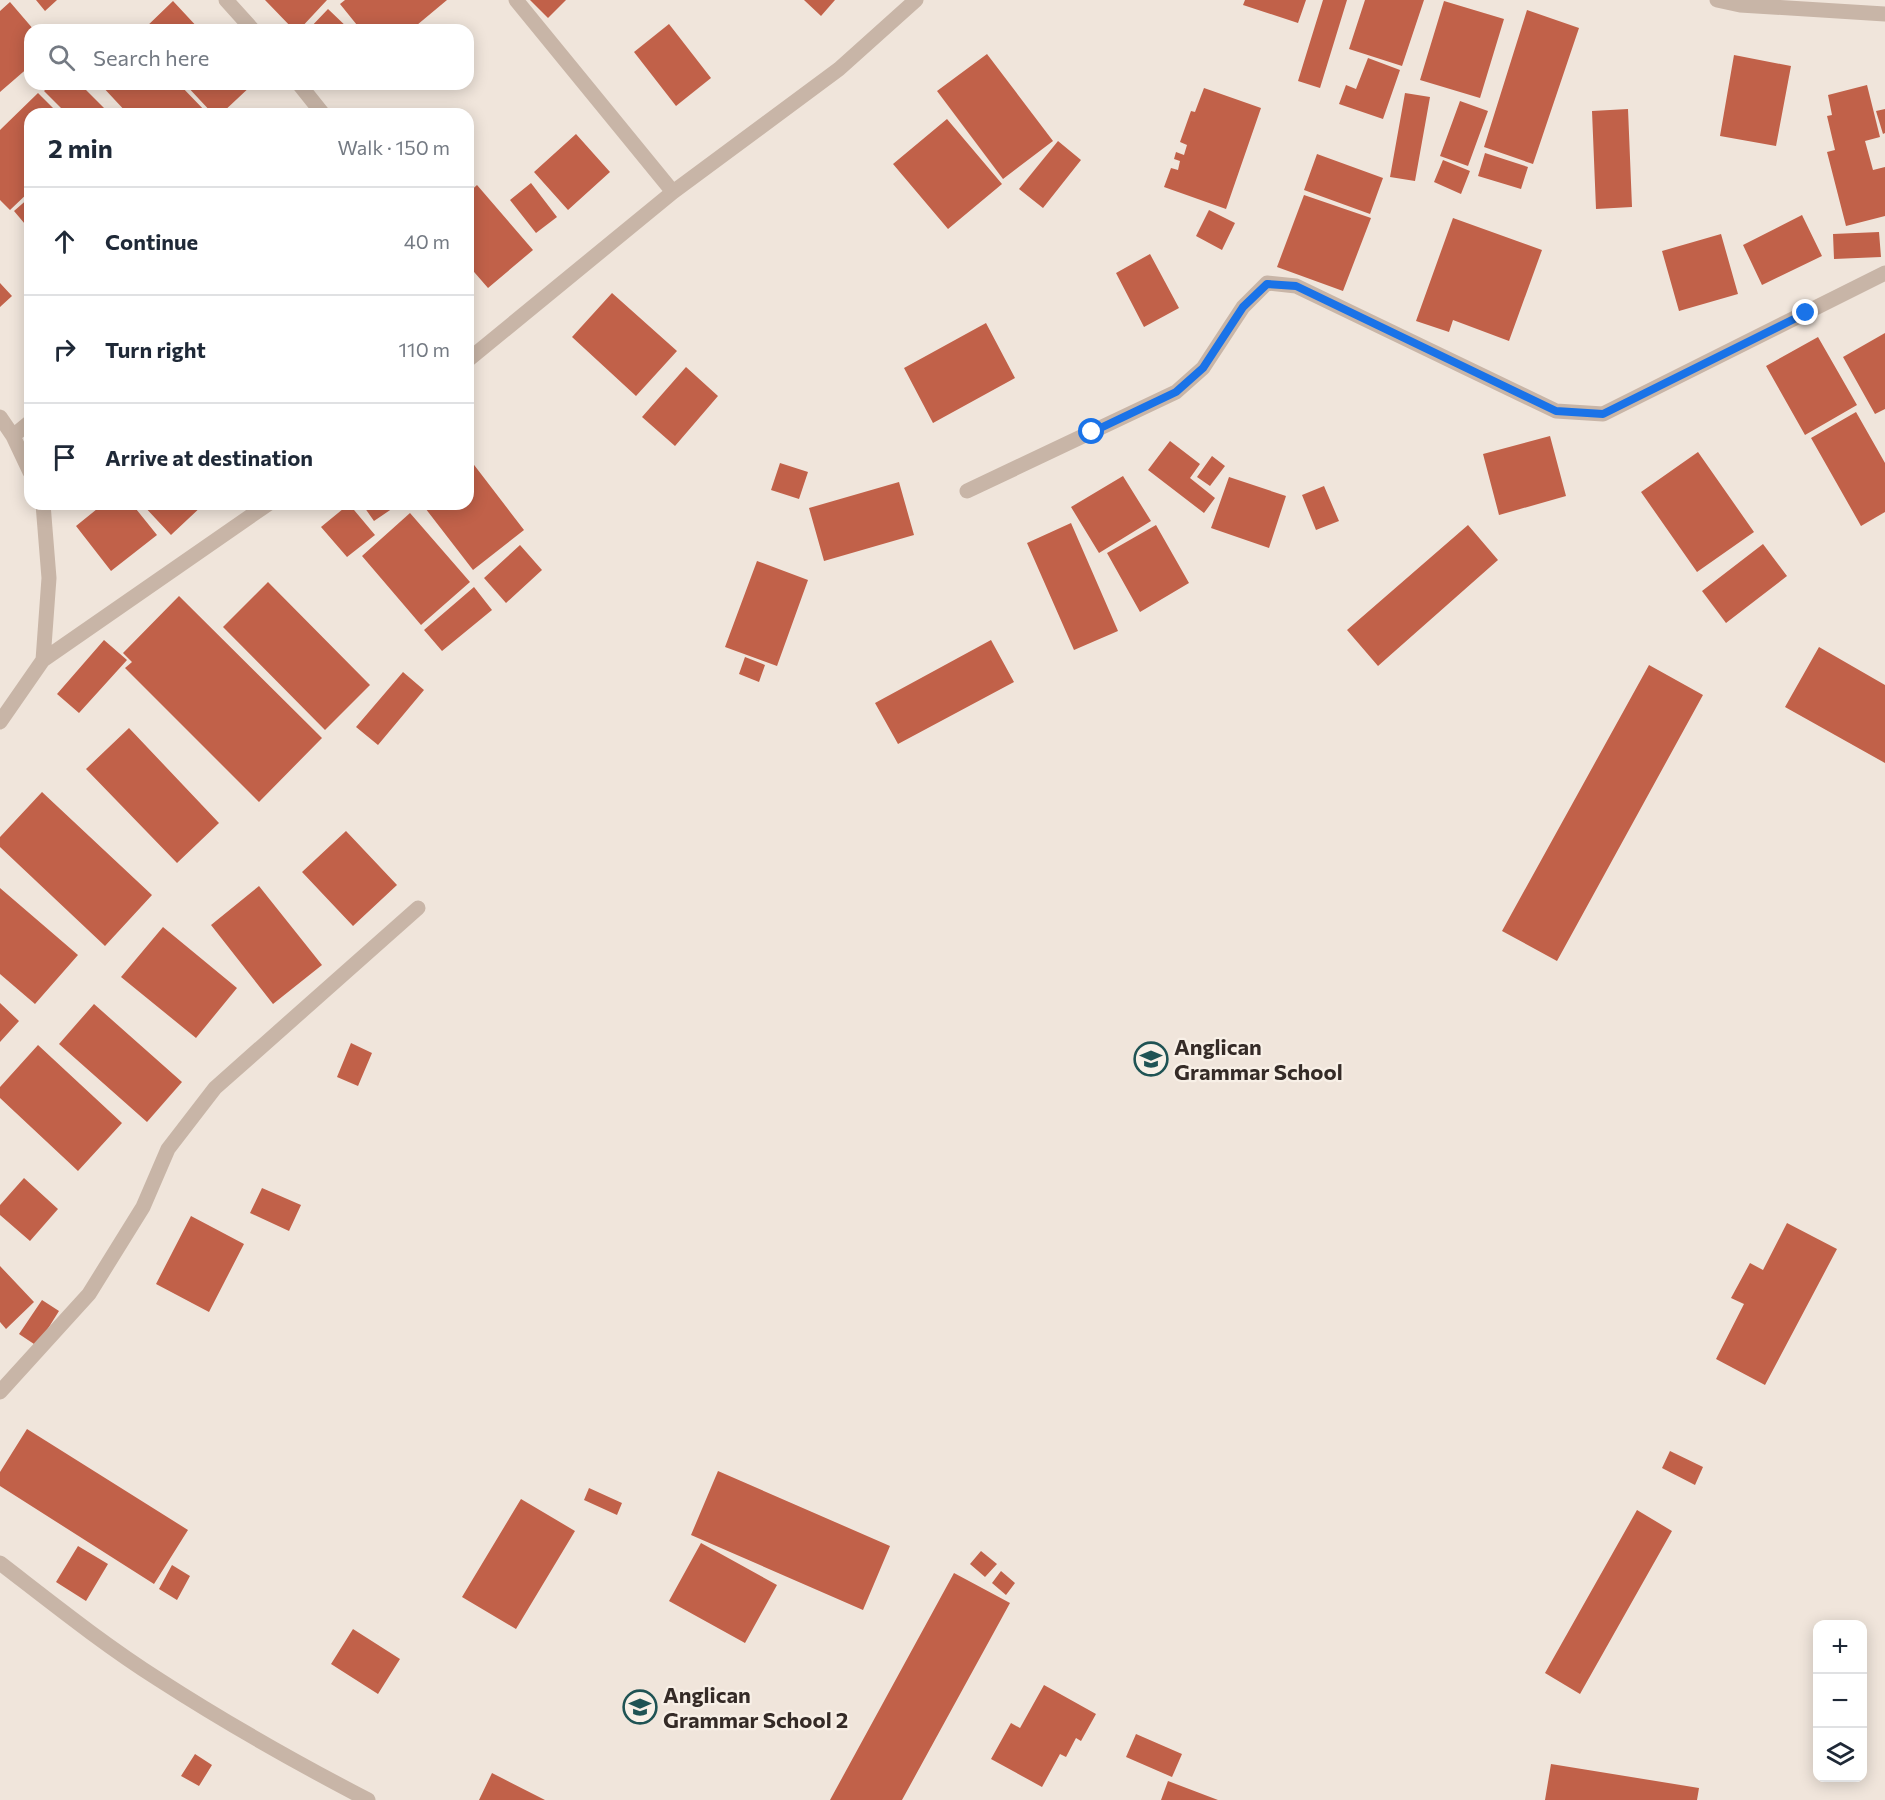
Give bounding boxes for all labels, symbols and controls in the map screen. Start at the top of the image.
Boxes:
search box [24,24,474,90]
icon: search [45,41,78,74]
text: Search here [93,44,209,71]
text: 2 min [48,132,113,163]
text: Walk · 150 m [338,135,450,159]
icon: ahead [48,225,81,258]
text: Continue [105,228,198,255]
text: 40 m [404,229,450,253]
route end [1792,299,1818,325]
icon: right [48,333,81,366]
text: Turn right [105,336,206,363]
text: 110 m [399,337,450,361]
route start [1078,418,1104,444]
icon: arrive [48,441,81,474]
text: Arrive at destination [105,444,313,471]
place label: Anglican Grammar School [1174,1033,1343,1085]
school or university icon: Anglican Grammar School [1133,1041,1169,1077]
map controls [1813,1620,1867,1782]
button: + [1813,1620,1867,1674]
button: − [1813,1674,1867,1728]
place label: Anglican Grammar School 2 [663,1681,848,1733]
school or university icon: Anglican Grammar School 2 [622,1689,658,1725]
button: layers [1813,1728,1867,1782]

